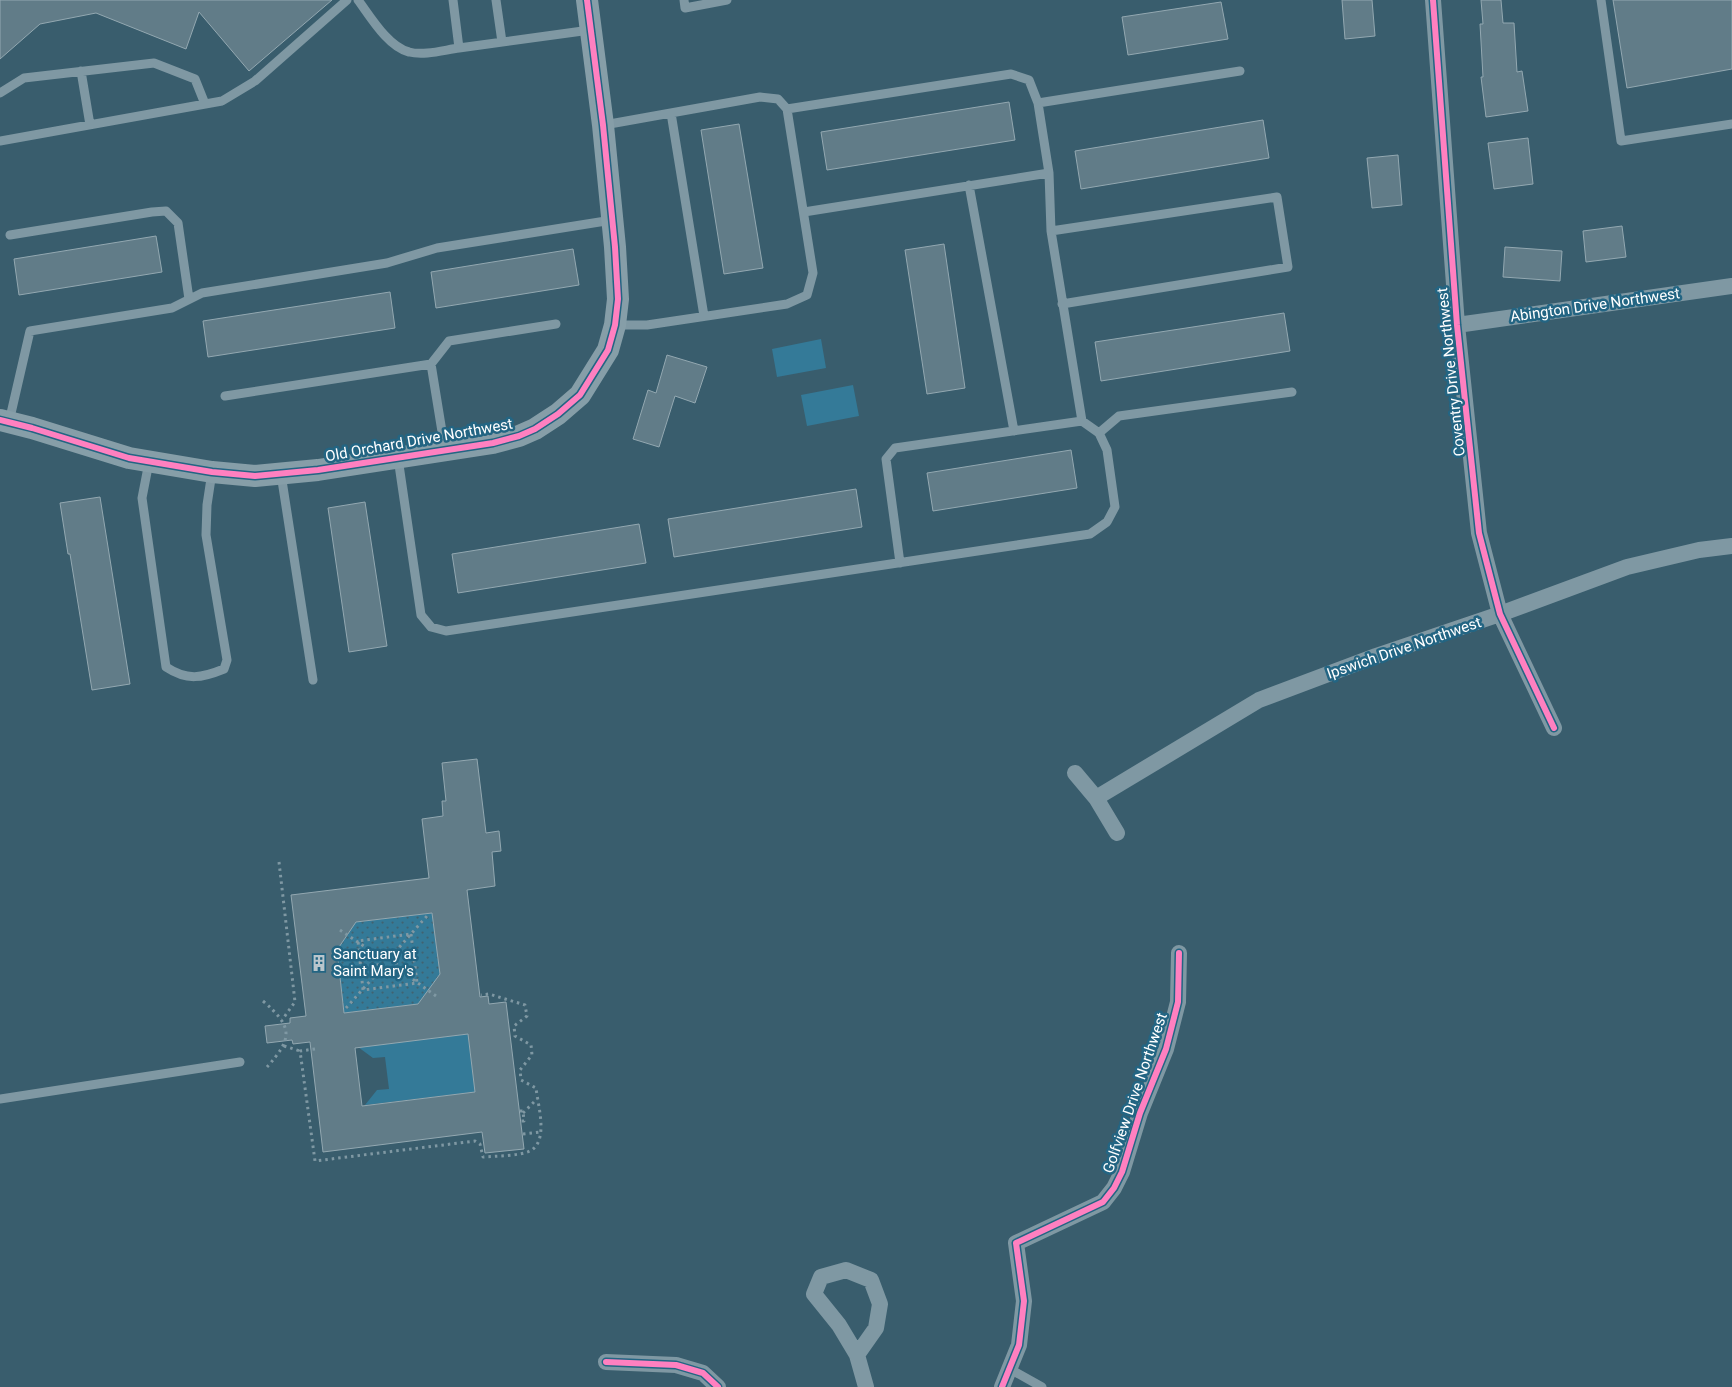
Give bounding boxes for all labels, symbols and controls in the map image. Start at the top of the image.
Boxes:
street label: Abington Drive Northwest [1509,284,1681,326]
street label: Coventry Drive Northwest [1433,287,1469,457]
street label: Old Orchard Drive Northwest [324,415,514,465]
street label: Ipswich Drive Northwest [1324,613,1484,683]
place label: Sanctuary at Saint Mary's [333,945,417,980]
building icon: Sanctuary at Saint Mary's [309,953,329,973]
street label: Golfview Drive Northwest [1099,1010,1171,1176]

